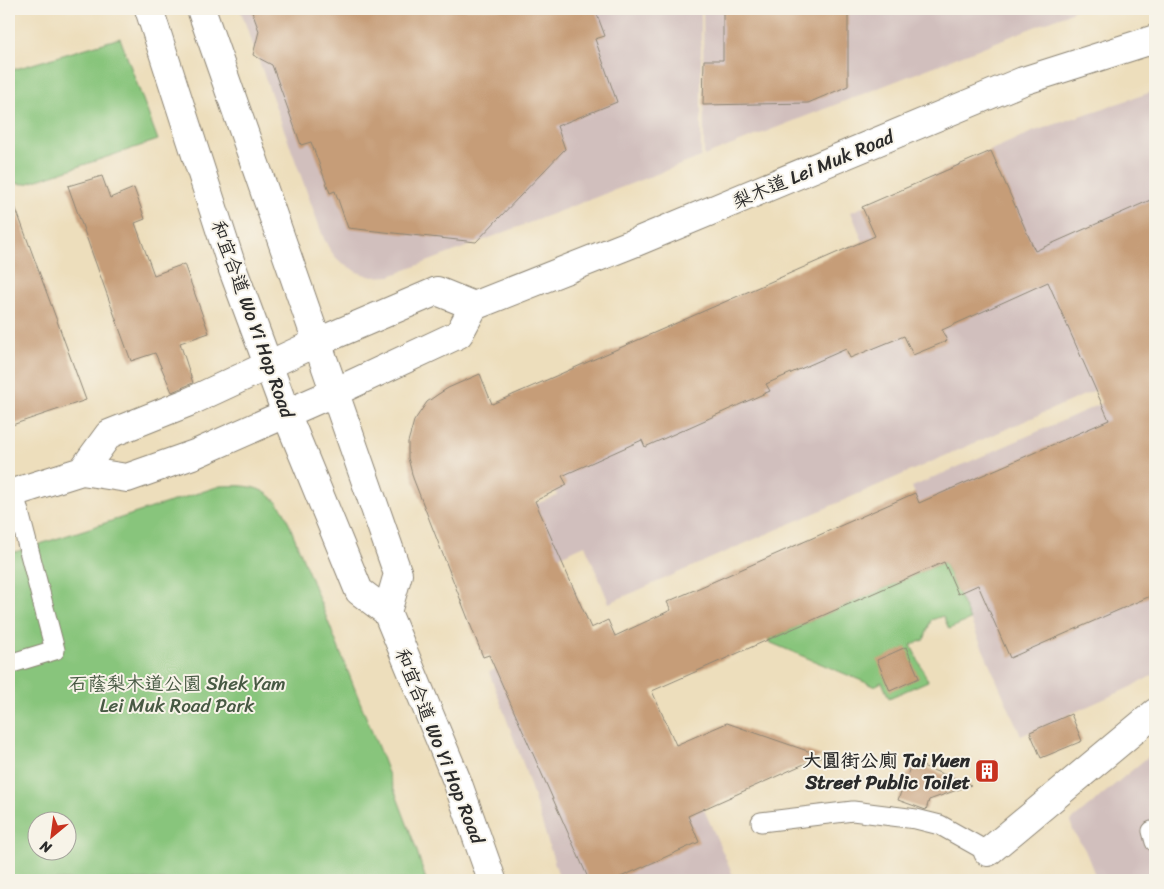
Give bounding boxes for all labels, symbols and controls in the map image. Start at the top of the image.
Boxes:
street label: 梨木道 Lei Muk Road [727,120,900,218]
street label: 和宜合道 Wo Yi Hop Road [202,215,304,423]
street label: 和宜合道 Wo Yi Hop Road [386,643,495,850]
park label: 石蔭梨木道公園 Shek Yam Lei Muk Road Park [68,667,286,722]
place label: 大圓街公廁 Tai Yuen Street Public Toilet [803,744,971,799]
building icon: 大圓街公廁 Tai Yuen Street Public Toilet [974,758,1000,784]
north arrow [28,812,78,862]
text: N [35,834,57,861]

